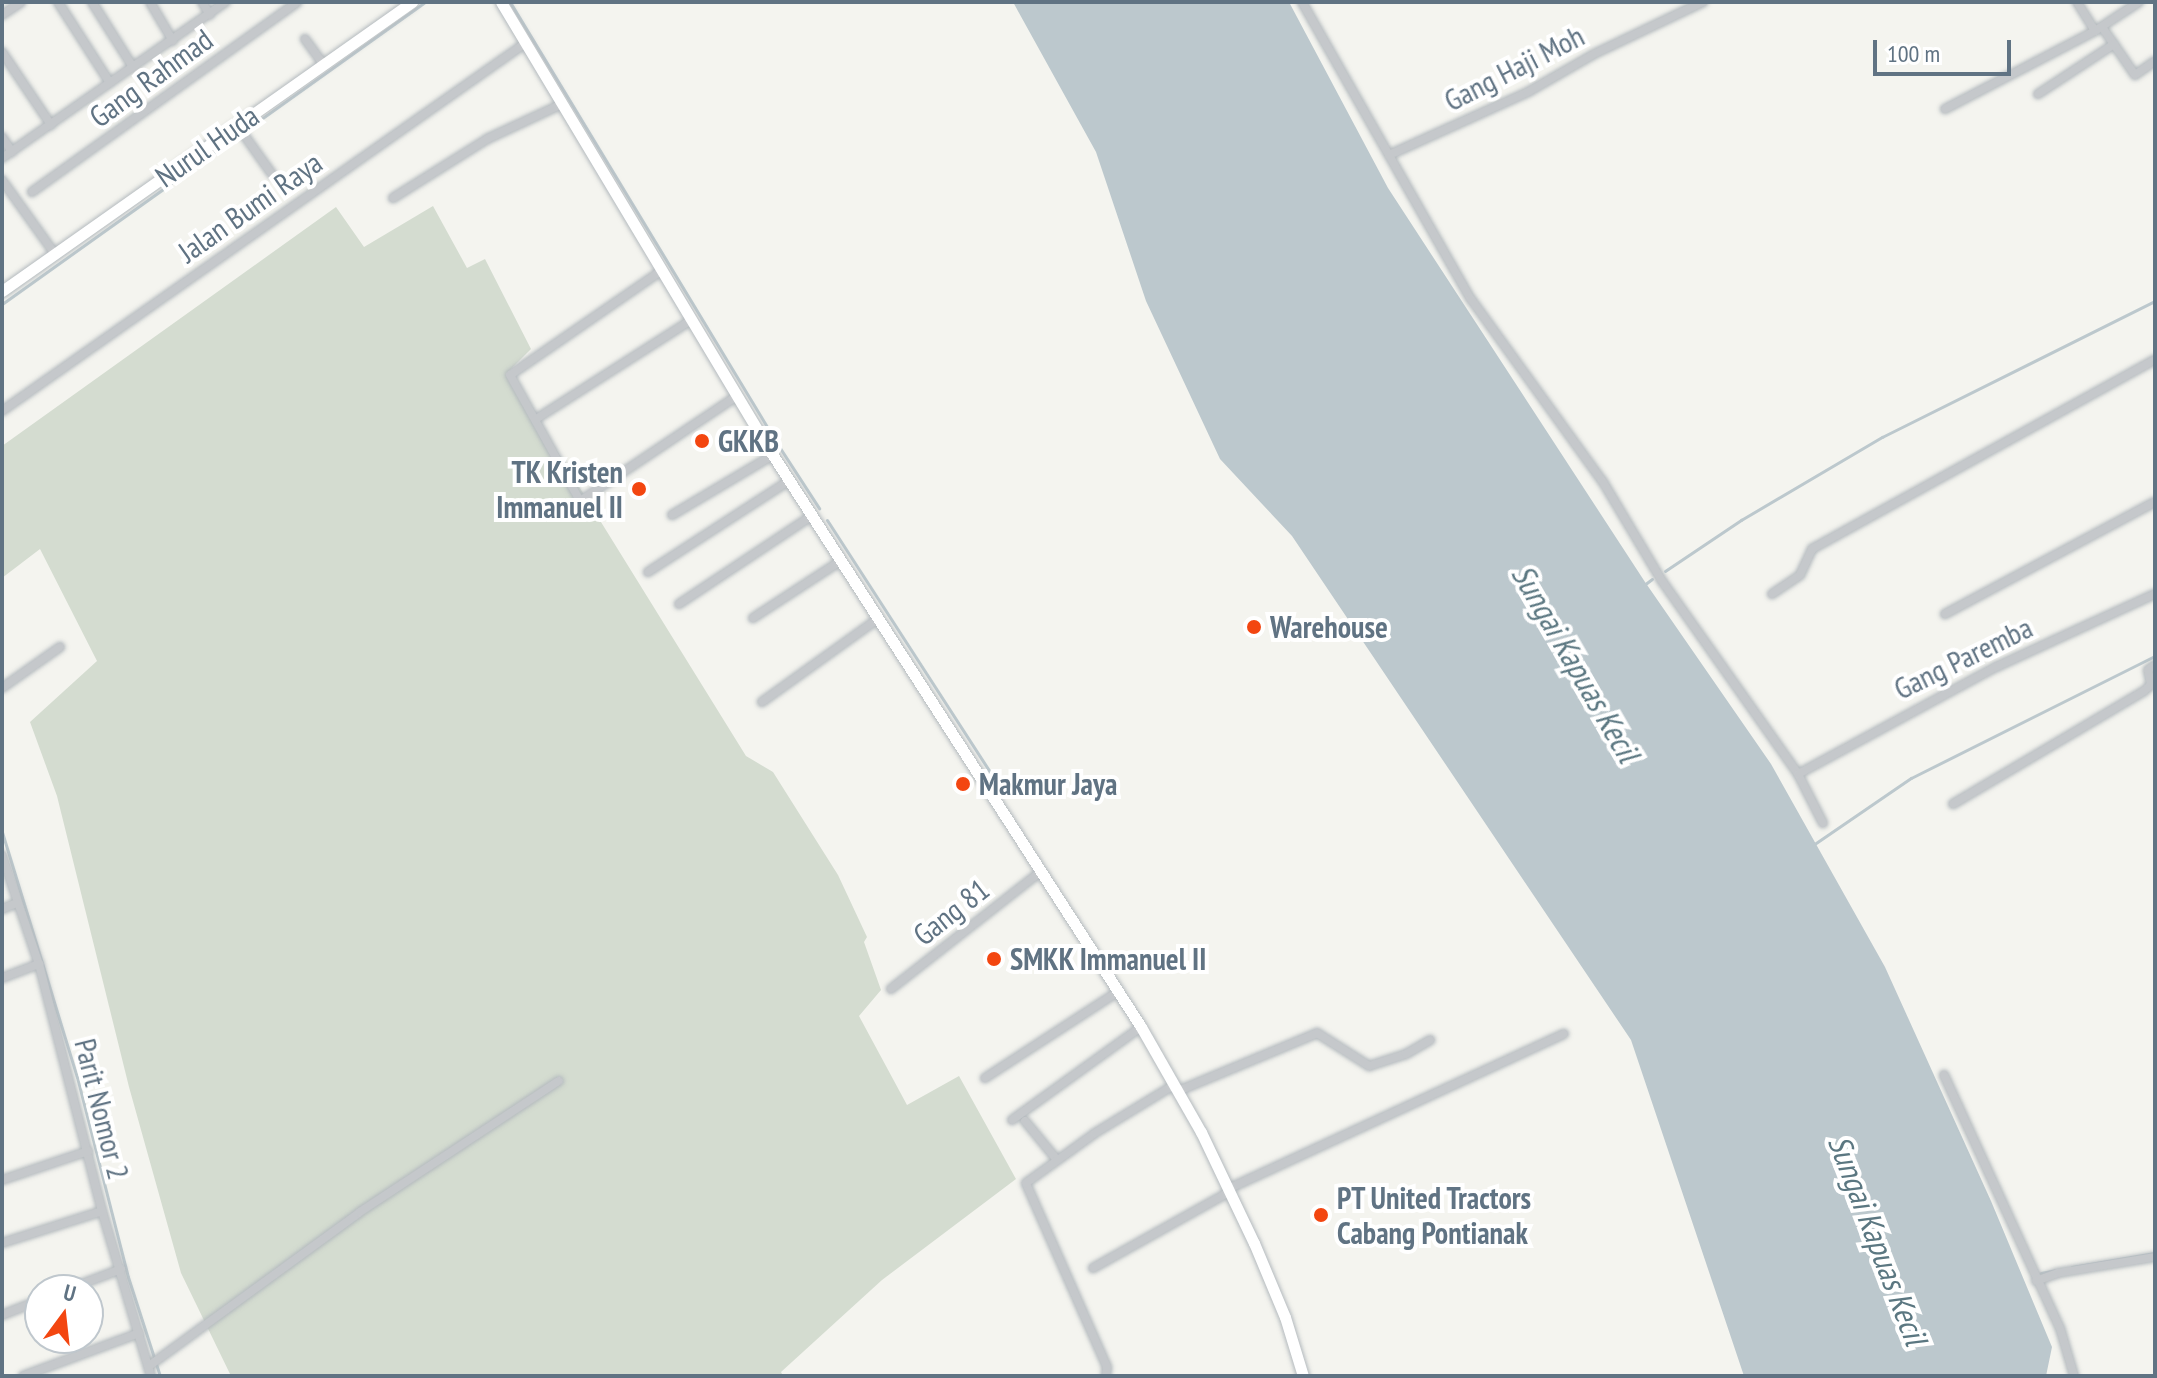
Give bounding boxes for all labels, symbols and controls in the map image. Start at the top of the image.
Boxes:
street label: Gang Haji Moh [1438,17,1590,119]
street label: Gang Rahmad [82,21,220,135]
scale bar [1877,24,2015,74]
text: 100 m [1887,38,1940,69]
street label: Nurul Huda [148,97,266,195]
street label: Jalan Bumi Raya [171,144,329,270]
place label: GKKB [718,423,779,459]
marker: GKKB [693,432,711,450]
place label: TK Kristen Immanuel II [496,454,623,524]
marker: TK Kristen Immanuel II [630,480,648,498]
water label: Sungai Kapuas Kecil [1504,558,1648,768]
place label: Warehouse [1270,609,1388,645]
street label: Gang Paremba [1888,609,2038,707]
marker: Warehouse [1245,618,1263,636]
place label: Makmur Jaya [979,766,1117,802]
marker: Makmur Jaya [954,775,972,793]
street label: Gang 81 [906,871,996,953]
place label: SMKK Immanuel II [1010,941,1207,977]
marker: SMKK Immanuel II [985,950,1003,968]
street label: Parit Nomor 2 [67,1035,137,1183]
water label: Sungai Kapuas Kecil [1820,1130,1936,1350]
place label: PT United Tractors Cabang Pontianak [1337,1180,1533,1250]
marker: PT United Tractors Cabang Pontianak [1312,1206,1330,1224]
north arrow [24,1274,104,1354]
text: U [61,1278,79,1308]

